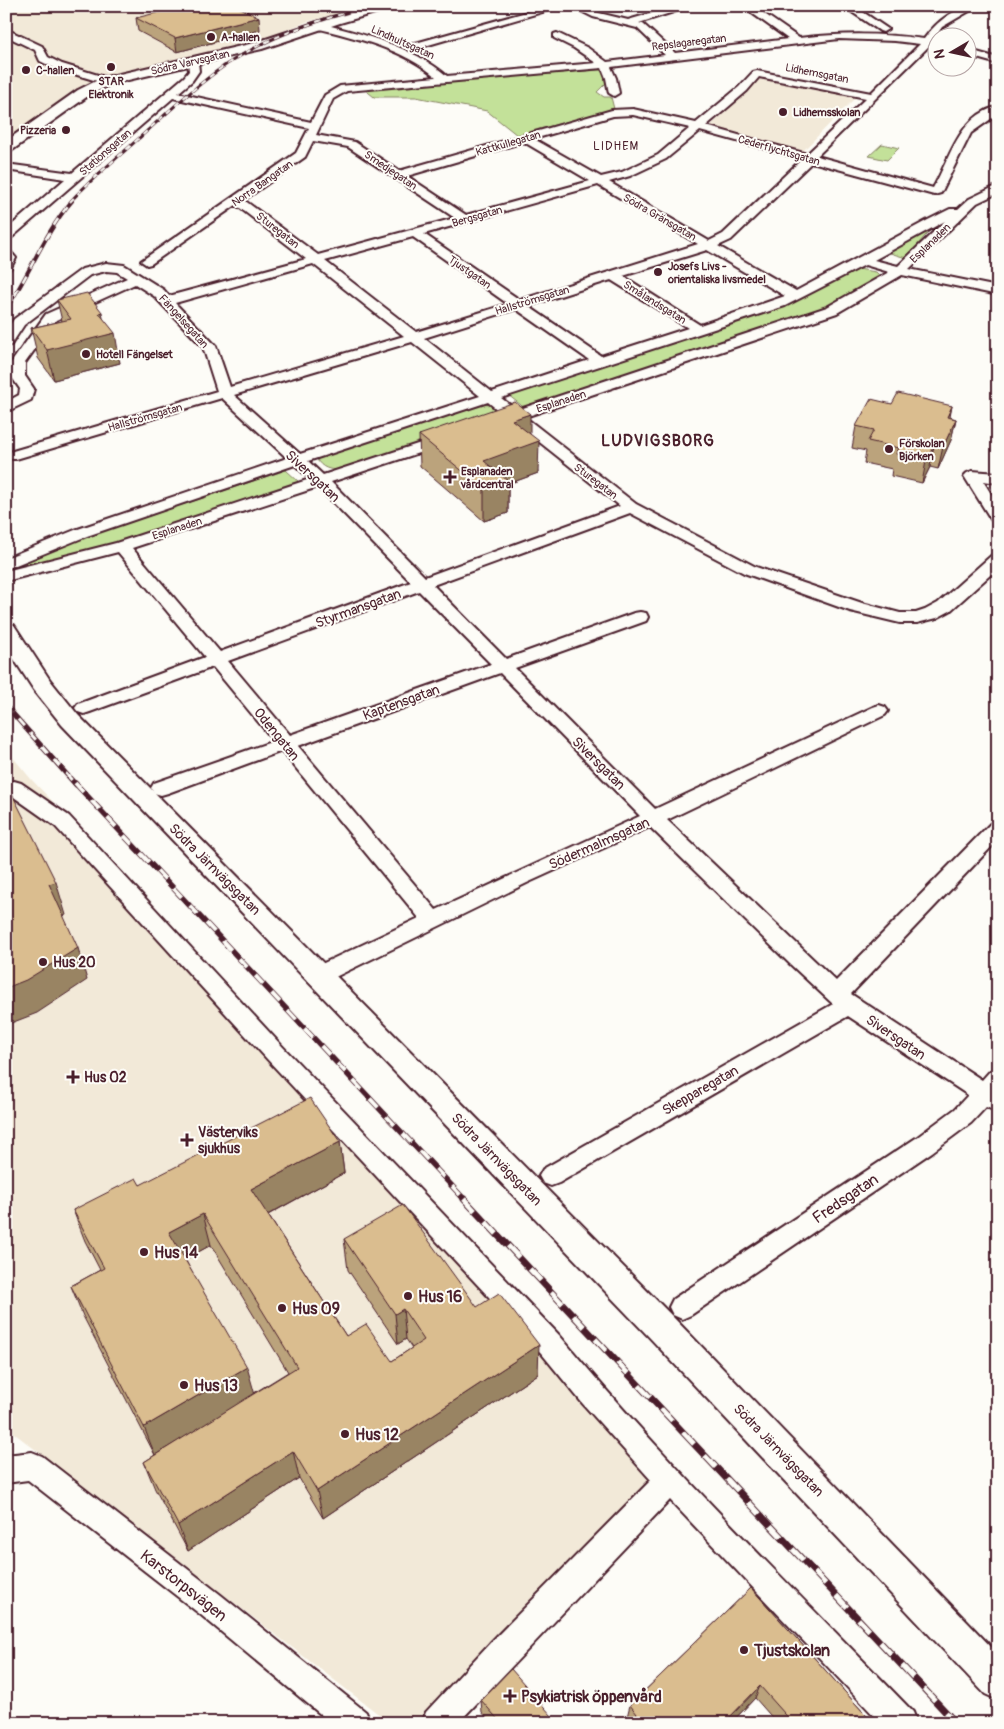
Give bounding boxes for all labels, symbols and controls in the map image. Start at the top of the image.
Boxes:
street label: Lindhultsgatan [369,23,437,62]
north arrow [926,28,976,78]
marker: A-hallen [205,31,217,43]
place label: A-hallen [221,31,260,44]
street label: Repslagaregatan [651,31,727,54]
street label: Södra Varvsgatan [149,47,231,78]
text: N [931,48,949,60]
marker: STAR Elektronik [105,61,117,73]
street label: Lidhemsgatan [784,61,850,86]
marker: C-hallen [20,64,32,76]
place label: C-hallen [36,64,74,77]
place label: STAR Elektronik [88,75,134,101]
marker: Lidhemsskolan [777,106,789,118]
place label: Lidhemsskolan [793,106,861,119]
place label: Pizzeria [20,124,56,137]
marker: Pizzeria [60,124,72,136]
street label: Stationsgatan [77,126,134,178]
street label: Kattkullegatan [474,128,542,159]
street label: Cederflychtsgatan [736,133,821,168]
district label: LIDHEM [593,139,639,154]
street label: Smedjegatan [362,148,420,193]
street label: Norra Bangatan [229,158,295,209]
street label: Södra Gränsgatan [621,191,699,244]
street label: Bergsgatan [450,203,504,230]
street label: Sturegatan [253,209,302,251]
street label: Esplanaden [907,221,953,266]
street label: Tjustgatan [446,253,494,292]
place label: Josefs Livs - orientaliska livsmedel [667,260,766,286]
marker: Josefs Livs - orientaliska livsmedel [652,266,664,278]
street label: Smålandsgatan [621,278,689,327]
street label: Hallströmsgatan [493,283,571,318]
street label: Fängelsegatan [156,292,211,351]
marker: Hotell Fängelset [80,348,92,360]
place label: Hotell Fängelset [96,348,173,361]
street label: Esplanaden [535,387,588,416]
street label: Hallströmsgatan [106,401,184,434]
district label: LUDVIGSBORG [601,431,715,451]
place label: Förskolan Björken [899,437,945,463]
marker: Förskolan Björken [883,443,895,455]
street label: Siversgatan [282,447,343,506]
street label: Sturegatan [571,461,620,502]
place label: Esplanaden vårdcentral [460,465,514,491]
marker: Esplanaden vårdcentral [443,470,457,484]
street label: Esplanaden [151,514,204,543]
street label: Styrmansgatan [313,585,403,632]
street label: Kaptensgatan [360,681,442,724]
street label: Odengatan [250,704,303,764]
street label: Siversgatan [568,733,629,794]
street label: Södermalmsgatan [546,814,652,873]
street label: Södra Järnvägsgatan [165,820,264,919]
place label: Hus 20 [53,954,96,971]
marker: Hus 20 [37,956,49,968]
street label: Siversgatan [863,1011,929,1064]
street label: Skepparegatan [659,1062,741,1119]
place label: Hus 02 [84,1069,127,1086]
marker: Hus 02 [66,1070,80,1084]
street label: Södra Järnvägsgatan [448,1109,545,1209]
place label: Västerviks sjukhus [198,1124,258,1157]
marker: Västerviks sjukhus [180,1133,194,1147]
street label: Fredsgatan [809,1169,882,1228]
place label: Hus 14 [154,1243,199,1263]
marker: Hus 14 [138,1246,150,1258]
place label: Hus 16 [418,1287,462,1307]
marker: Hus 16 [402,1290,414,1302]
place label: Hus 09 [292,1299,340,1319]
marker: Hus 09 [276,1302,288,1314]
place label: Hus 13 [194,1376,238,1396]
marker: Hus 13 [178,1379,190,1391]
street label: Södra Järnvägsgatan [730,1400,827,1500]
place label: Hus 12 [355,1425,399,1445]
marker: Hus 12 [339,1428,351,1440]
street label: Karstorpsvägen [136,1546,231,1626]
place label: Tjustskolan [753,1641,830,1661]
marker: Tjustskolan [738,1644,750,1656]
place label: Psykiatrisk öppenvård [521,1687,662,1707]
marker: Psykiatrisk öppenvård [503,1689,517,1703]

